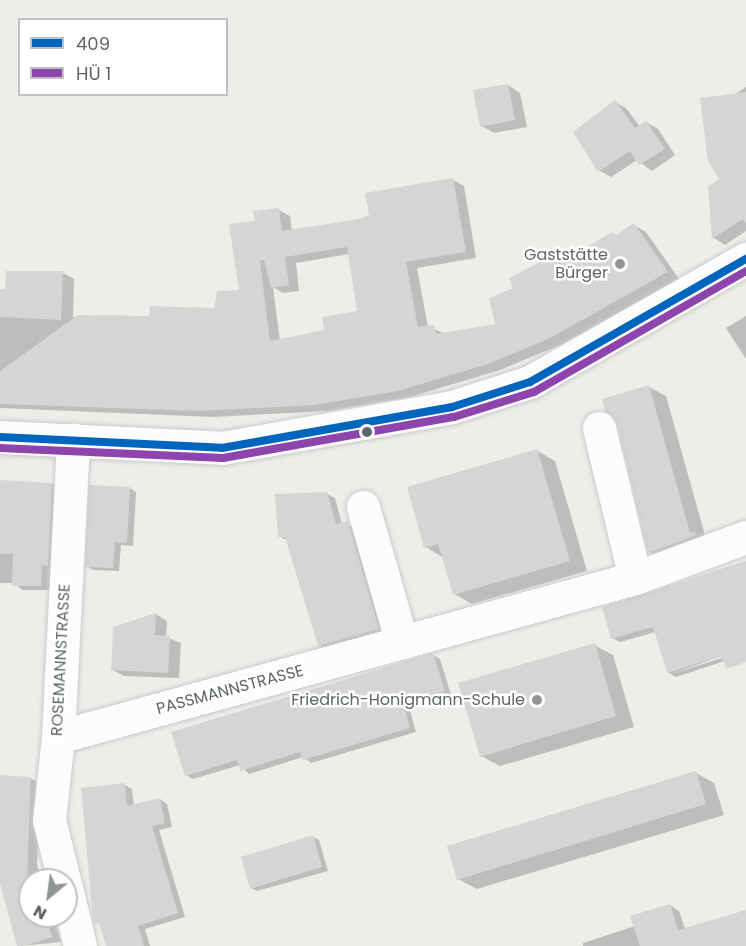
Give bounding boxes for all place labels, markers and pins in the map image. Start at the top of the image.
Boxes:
place label: Gaststätte Bürger [524,245,608,283]
marker: Gaststätte Bürger [613,257,627,271]
unlabelled marker [361,426,373,438]
place label: Friedrich-Honigmann-Schule [291,690,525,710]
marker: Friedrich-Honigmann-Schule [530,693,544,707]

